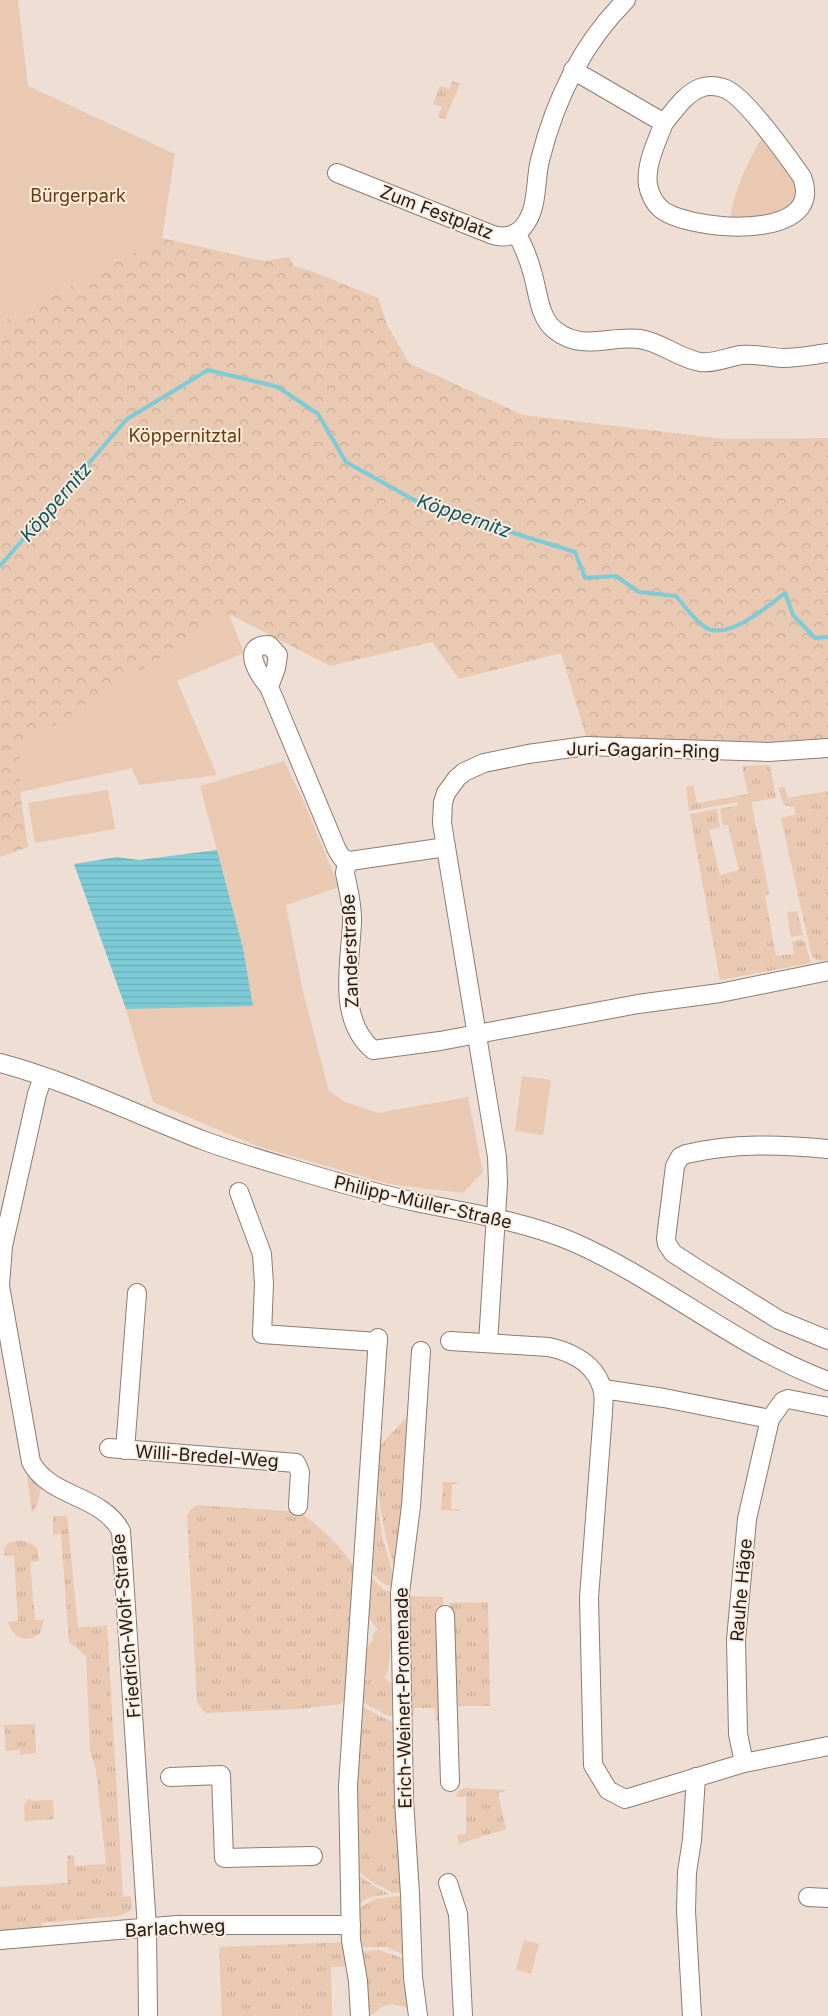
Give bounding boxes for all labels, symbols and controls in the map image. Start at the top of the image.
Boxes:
street label: Zum Festplatz [377,181,497,243]
park label: Bürgerpark [30,185,126,206]
park label: Köppernitztal [128,425,242,446]
water label: Köppernitz [15,458,97,546]
water label: Köppernitz [414,489,514,543]
street label: Juri-Gagarin-Ring [566,738,720,762]
street label: Zanderstraße [338,894,362,1008]
street label: Philipp-Müller-Straße [332,1171,514,1233]
street label: Willi-Bredel-Weg [135,1441,279,1471]
street label: Friedrich-Wolf-Straße [107,1533,145,1719]
street label: Rauhe Häge [726,1538,756,1642]
street label: Erich-Weinert-Promenade [391,1587,415,1809]
street label: Barlachweg [124,1915,226,1941]

